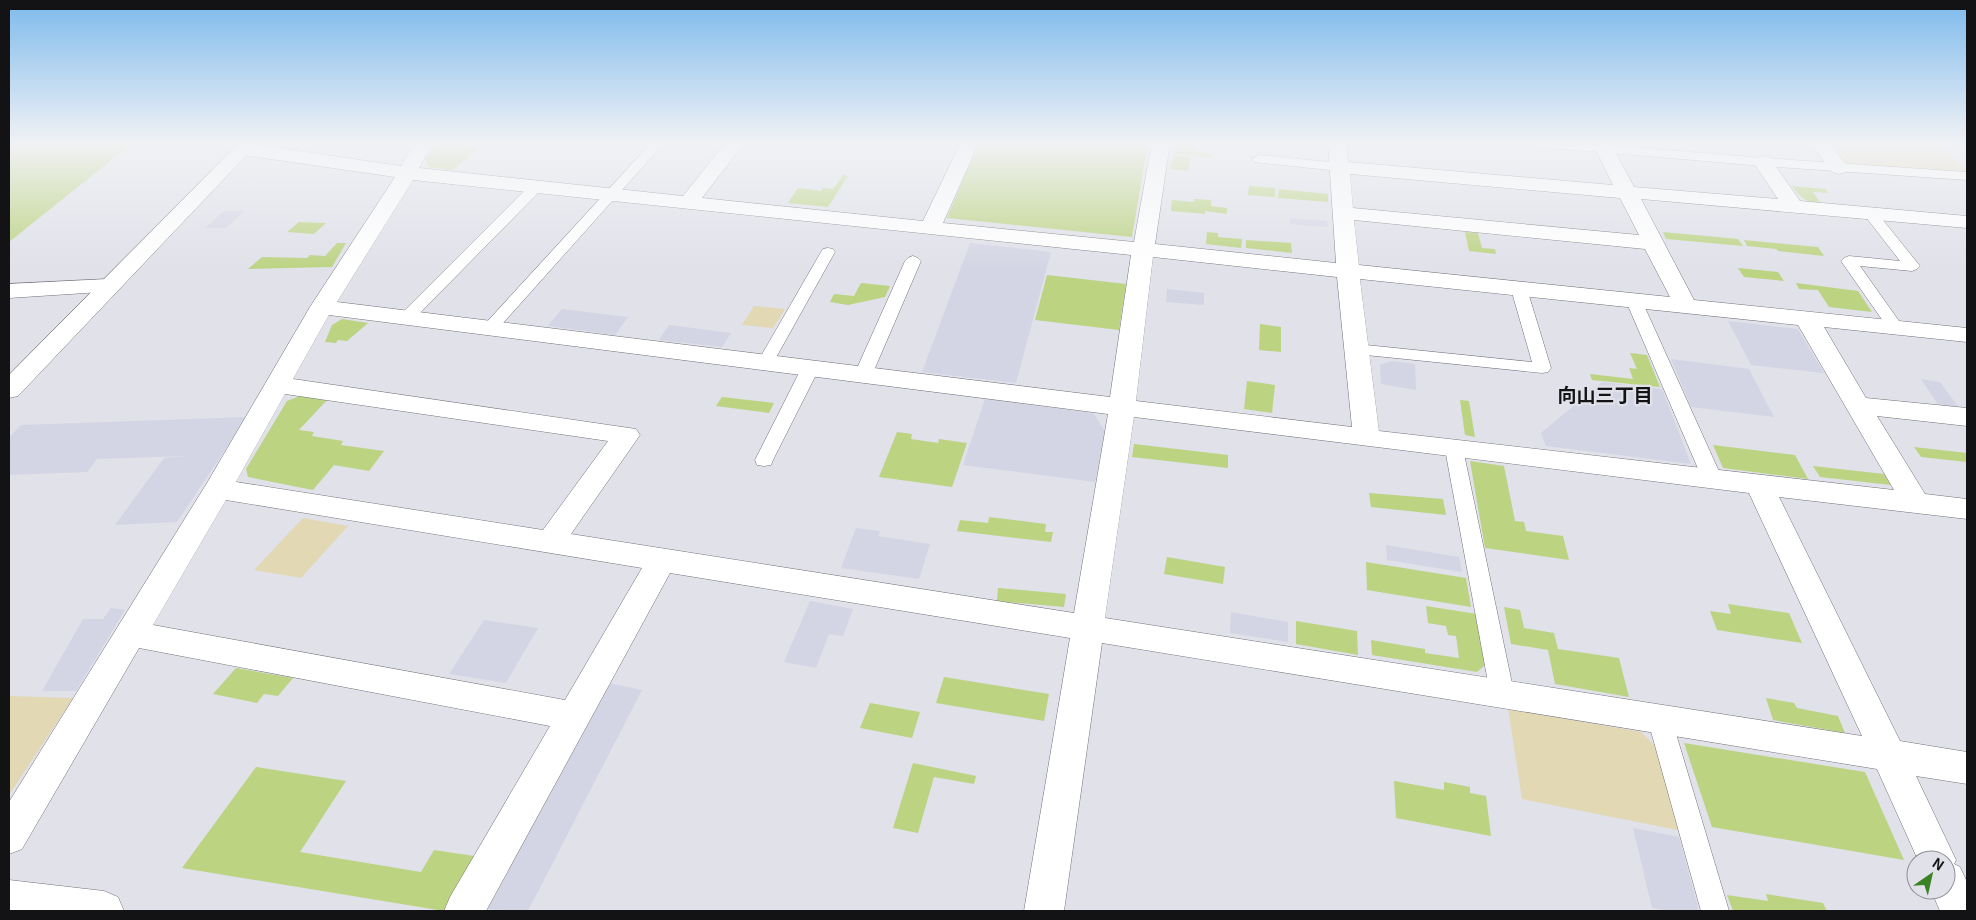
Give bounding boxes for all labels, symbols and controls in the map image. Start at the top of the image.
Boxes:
district label: 向山三丁目 [1557,380,1653,407]
north arrow [1906,850,1956,900]
text: N [1929,852,1949,875]

